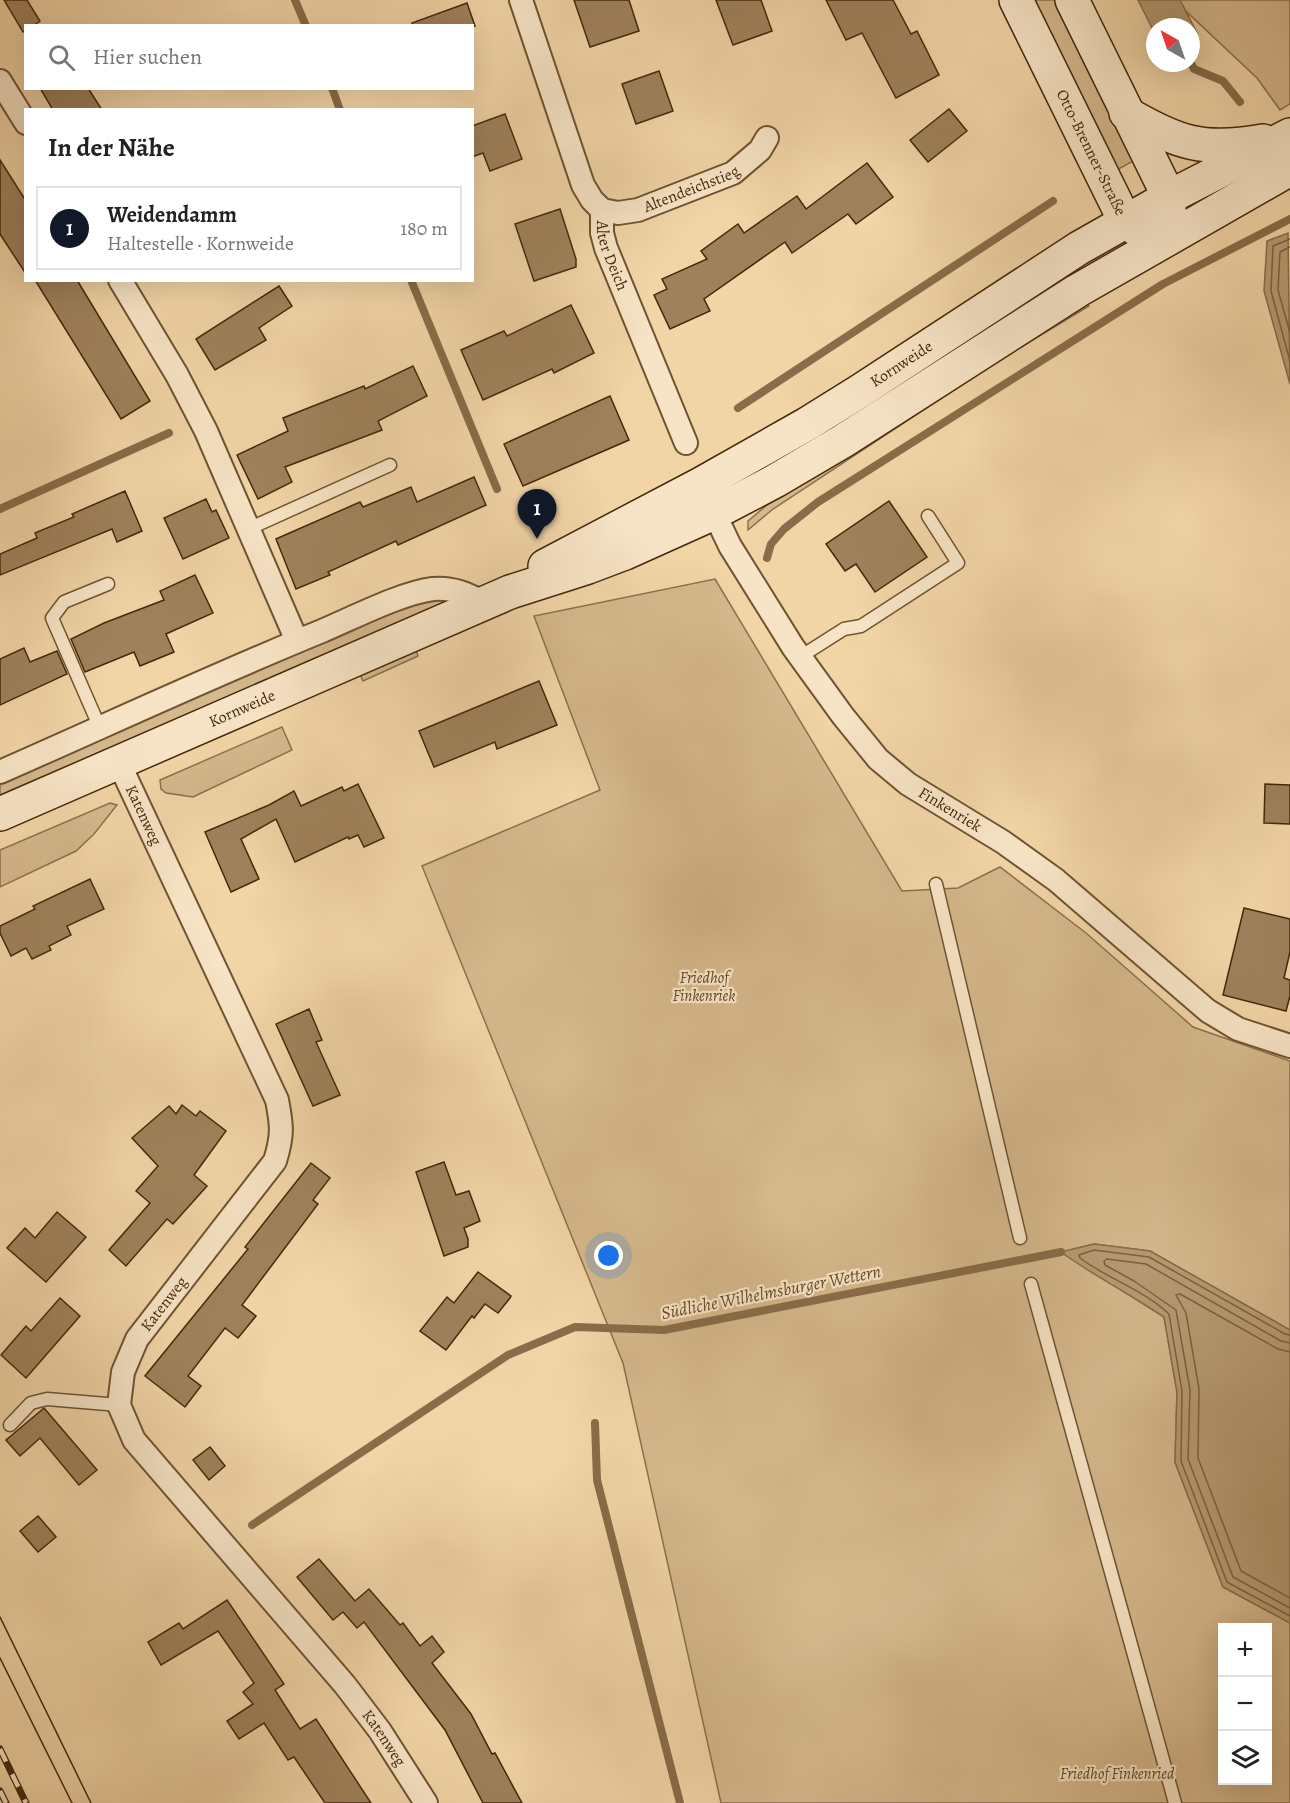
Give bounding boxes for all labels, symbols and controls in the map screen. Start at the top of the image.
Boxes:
north arrow [1146,18,1200,72]
search box [24,24,474,90]
icon: search [45,41,78,74]
text: Hier suchen [93,42,202,72]
street label: Otto-Brenner-Straße [1051,86,1132,219]
text: In der Nähe [48,130,175,165]
street label: Altendeichstieg [640,161,745,218]
text: Weidendamm [107,200,237,230]
text: 1 [66,215,73,242]
text: 180 m [400,215,448,242]
street label: Alter Deich [591,220,634,294]
text: Haltestelle · Kornweide [107,230,294,257]
street label: Kornweide [866,335,937,392]
pin: 1 [518,490,556,539]
street label: Kornweide [205,684,279,733]
street label: Katenweg [120,782,167,849]
street label: Finkenriek [914,782,986,837]
park label: Friedhof Finkenriek [673,967,735,1007]
your location [594,1241,623,1270]
water label: Südliche Wilhelmsburger Wettern [659,1259,883,1325]
street label: Katenweg [136,1272,192,1336]
map controls [1218,1623,1272,1785]
button: + [1218,1623,1272,1677]
button: − [1218,1677,1272,1731]
street label: Katenweg [357,1705,411,1771]
button: layers [1218,1731,1272,1785]
park label: Friedhof Finkenried [1060,1763,1175,1785]

